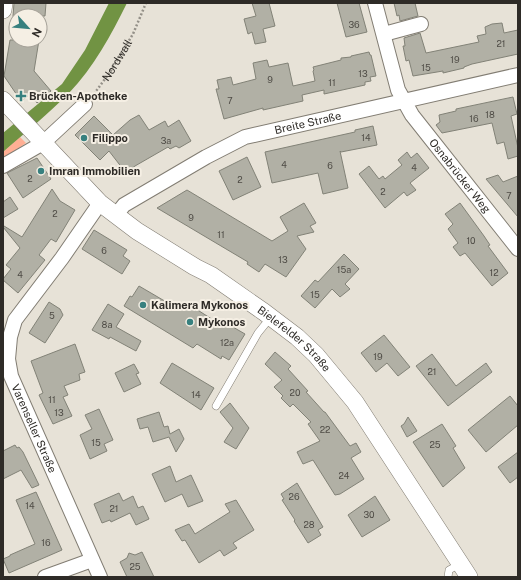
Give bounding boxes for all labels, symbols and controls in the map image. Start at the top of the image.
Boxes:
north arrow [8,8,48,48]
house number: 36 [348,19,360,30]
text: N [30,26,44,39]
street label: Nordwall [100,37,134,83]
house number: 21 [496,38,506,49]
house number: 19 [450,54,460,65]
house number: 15 [421,62,431,73]
house number: 13 [358,68,368,79]
house number: 9 [267,74,273,85]
house number: 11 [328,77,336,88]
place label: Brücken-Apotheke [29,90,127,102]
marker: Brücken-Apotheke [16,91,26,101]
house number: 7 [227,95,233,106]
street label: Breite Straße [273,109,342,136]
house number: 18 [485,109,495,120]
house number: 16 [469,113,479,124]
place label: Filippo [92,132,128,144]
house number: 14 [361,132,371,143]
marker: Filippo [79,133,89,143]
house number: 3a [161,135,171,146]
street label: Osnabrücker Weg [427,136,493,215]
house number: 4 [281,159,287,170]
house number: 6 [327,160,333,171]
house number: 4 [411,162,417,173]
place label: Imran Immobilien [49,165,140,177]
marker: Imran Immobilien [36,166,46,176]
house number: 2 [27,173,33,184]
house number: 2 [237,174,243,185]
house number: 2 [380,186,386,197]
house number: 7 [506,190,512,201]
house number: 2 [52,208,58,219]
house number: 9 [188,212,194,223]
house number: 11 [217,229,225,240]
house number: 10 [466,235,476,246]
house number: 6 [101,245,107,256]
house number: 13 [278,254,288,265]
house number: 15a [337,264,351,275]
house number: 12 [489,267,499,278]
house number: 4 [17,269,23,280]
house number: 15 [310,289,320,300]
place label: Kalimera Mykonos [151,299,248,311]
marker: Kalimera Mykonos [138,300,148,310]
street label: Bielefelder Straße [255,303,333,374]
house number: 5 [49,310,55,321]
place label: Mykonos [198,316,246,328]
marker: Mykonos [185,317,195,327]
house number: 8a [102,319,112,330]
house number: 12a [220,337,234,348]
house number: 19 [373,351,383,362]
house number: 21 [427,366,437,377]
street label: Varenseller Straße [9,382,59,474]
house number: 20 [290,387,301,398]
house number: 14 [191,389,201,400]
house number: 11 [48,394,56,405]
house number: 13 [54,407,64,418]
house number: 22 [320,424,330,435]
house number: 15 [91,437,101,448]
house number: 25 [429,439,441,450]
house number: 24 [338,470,350,481]
house number: 26 [289,491,300,502]
house number: 14 [25,500,35,511]
house number: 21 [109,503,119,514]
house number: 30 [363,509,375,520]
house number: 28 [303,519,315,530]
house number: 16 [41,537,51,548]
house number: 25 [129,561,141,572]

